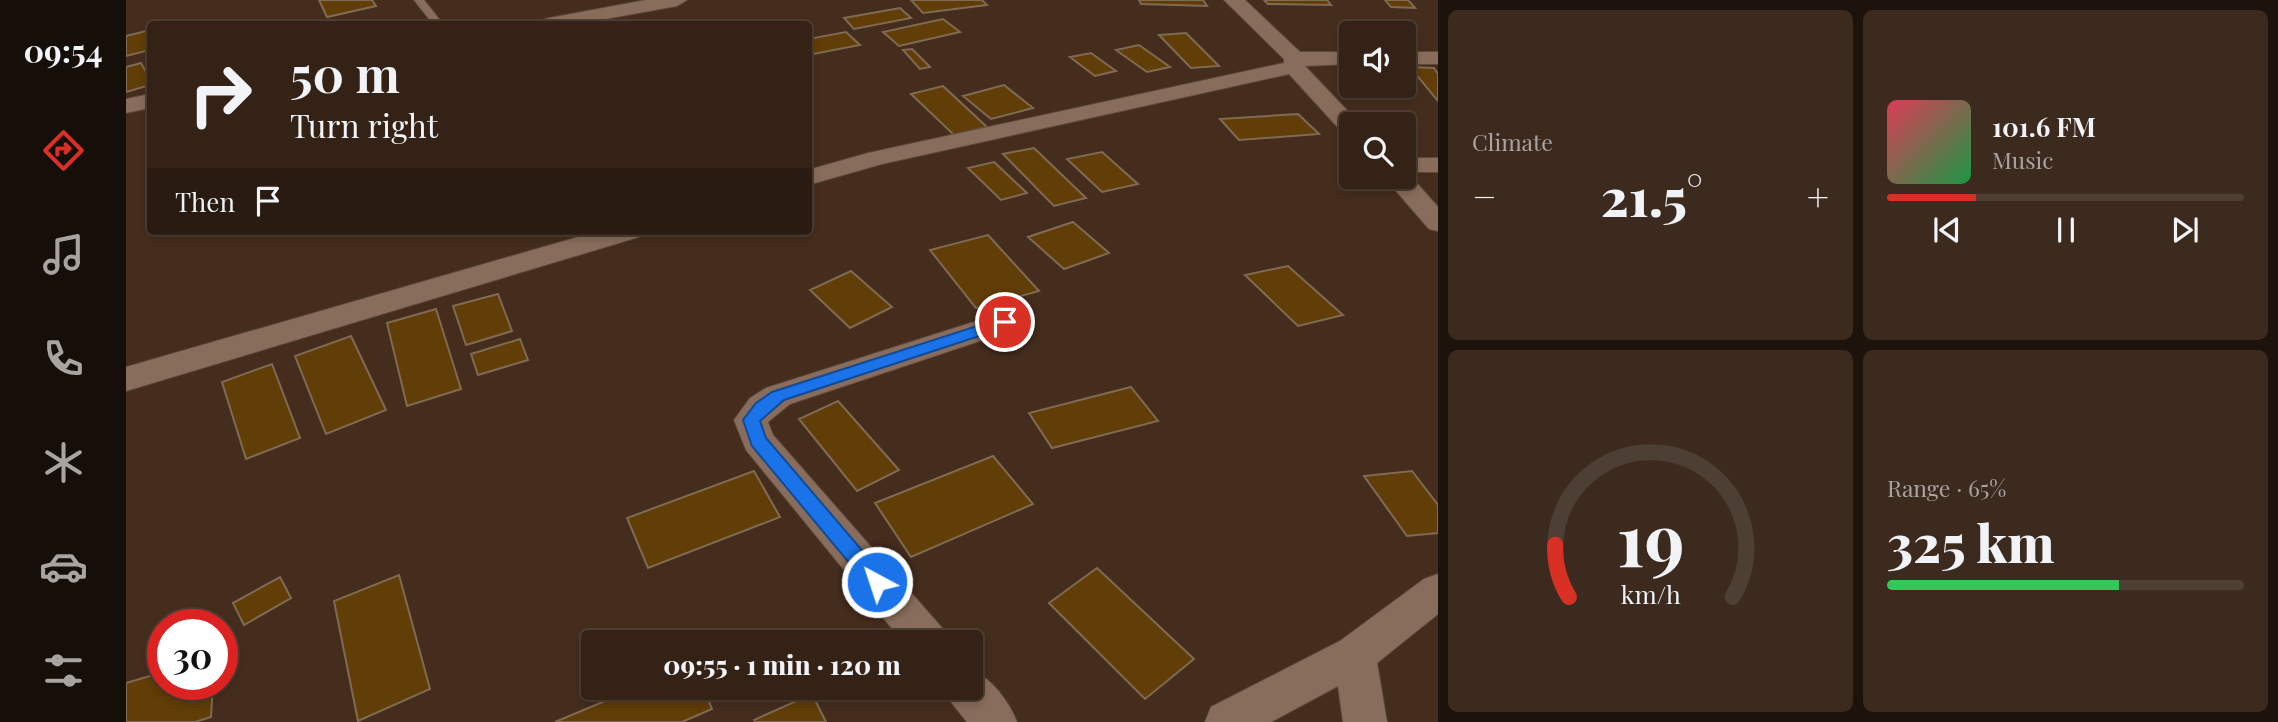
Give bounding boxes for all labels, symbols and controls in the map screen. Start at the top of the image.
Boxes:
map controls [1339,21,1416,189]
button: sound [1339,21,1416,98]
text: 09:54 [23,28,103,71]
text: 50 m [290,40,400,105]
icon: right [175,49,266,140]
text: Turn right [290,103,438,146]
text: 101.6 FM [1992,109,2096,144]
button: search [1339,112,1416,189]
icon: directions [39,126,88,175]
text: Climate [1472,126,1553,157]
text: Music [1992,144,2053,175]
text: 21.5° [1601,161,1703,230]
text: − [1472,170,1497,221]
text: + [1807,170,1829,221]
icon: arrive [249,182,287,220]
text: Then [175,184,235,219]
icon: previous [1928,211,1966,249]
icon: pause [2047,211,2085,249]
icon: next [2166,211,2204,249]
icon: music [39,230,88,279]
pin [975,292,1035,352]
icon: arrive [986,303,1024,341]
icon: phone [39,334,88,383]
icon: climate [39,438,88,487]
text: Range · 65% [1887,472,2006,503]
text: 19 [1616,488,1685,585]
text: 325 km [1887,507,2055,576]
icon: car [39,542,88,591]
position arrow [840,545,914,619]
text: km/h [1621,577,1681,610]
speed limit sign: 30 [147,609,238,700]
icon: filters [39,646,88,695]
text: 09:55 · 1 min · 120 m [663,647,901,682]

